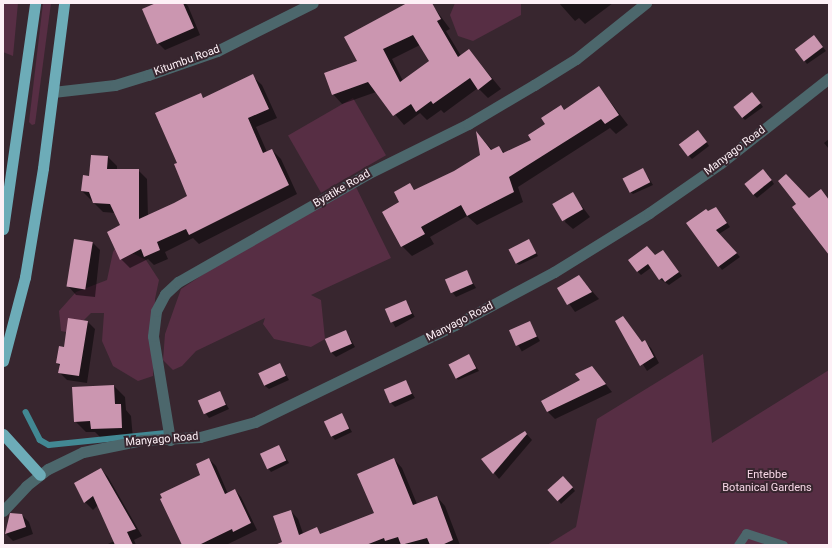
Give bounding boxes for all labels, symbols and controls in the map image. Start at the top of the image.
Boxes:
street label: Kitumbu Road [152,43,222,79]
street label: Manyago Road [702,124,768,178]
street label: Byatike Road [311,167,373,211]
street label: Manyago Road [424,300,496,344]
street label: Manyago Road [125,430,199,450]
park label: Entebbe Botanical Gardens [722,469,812,495]

